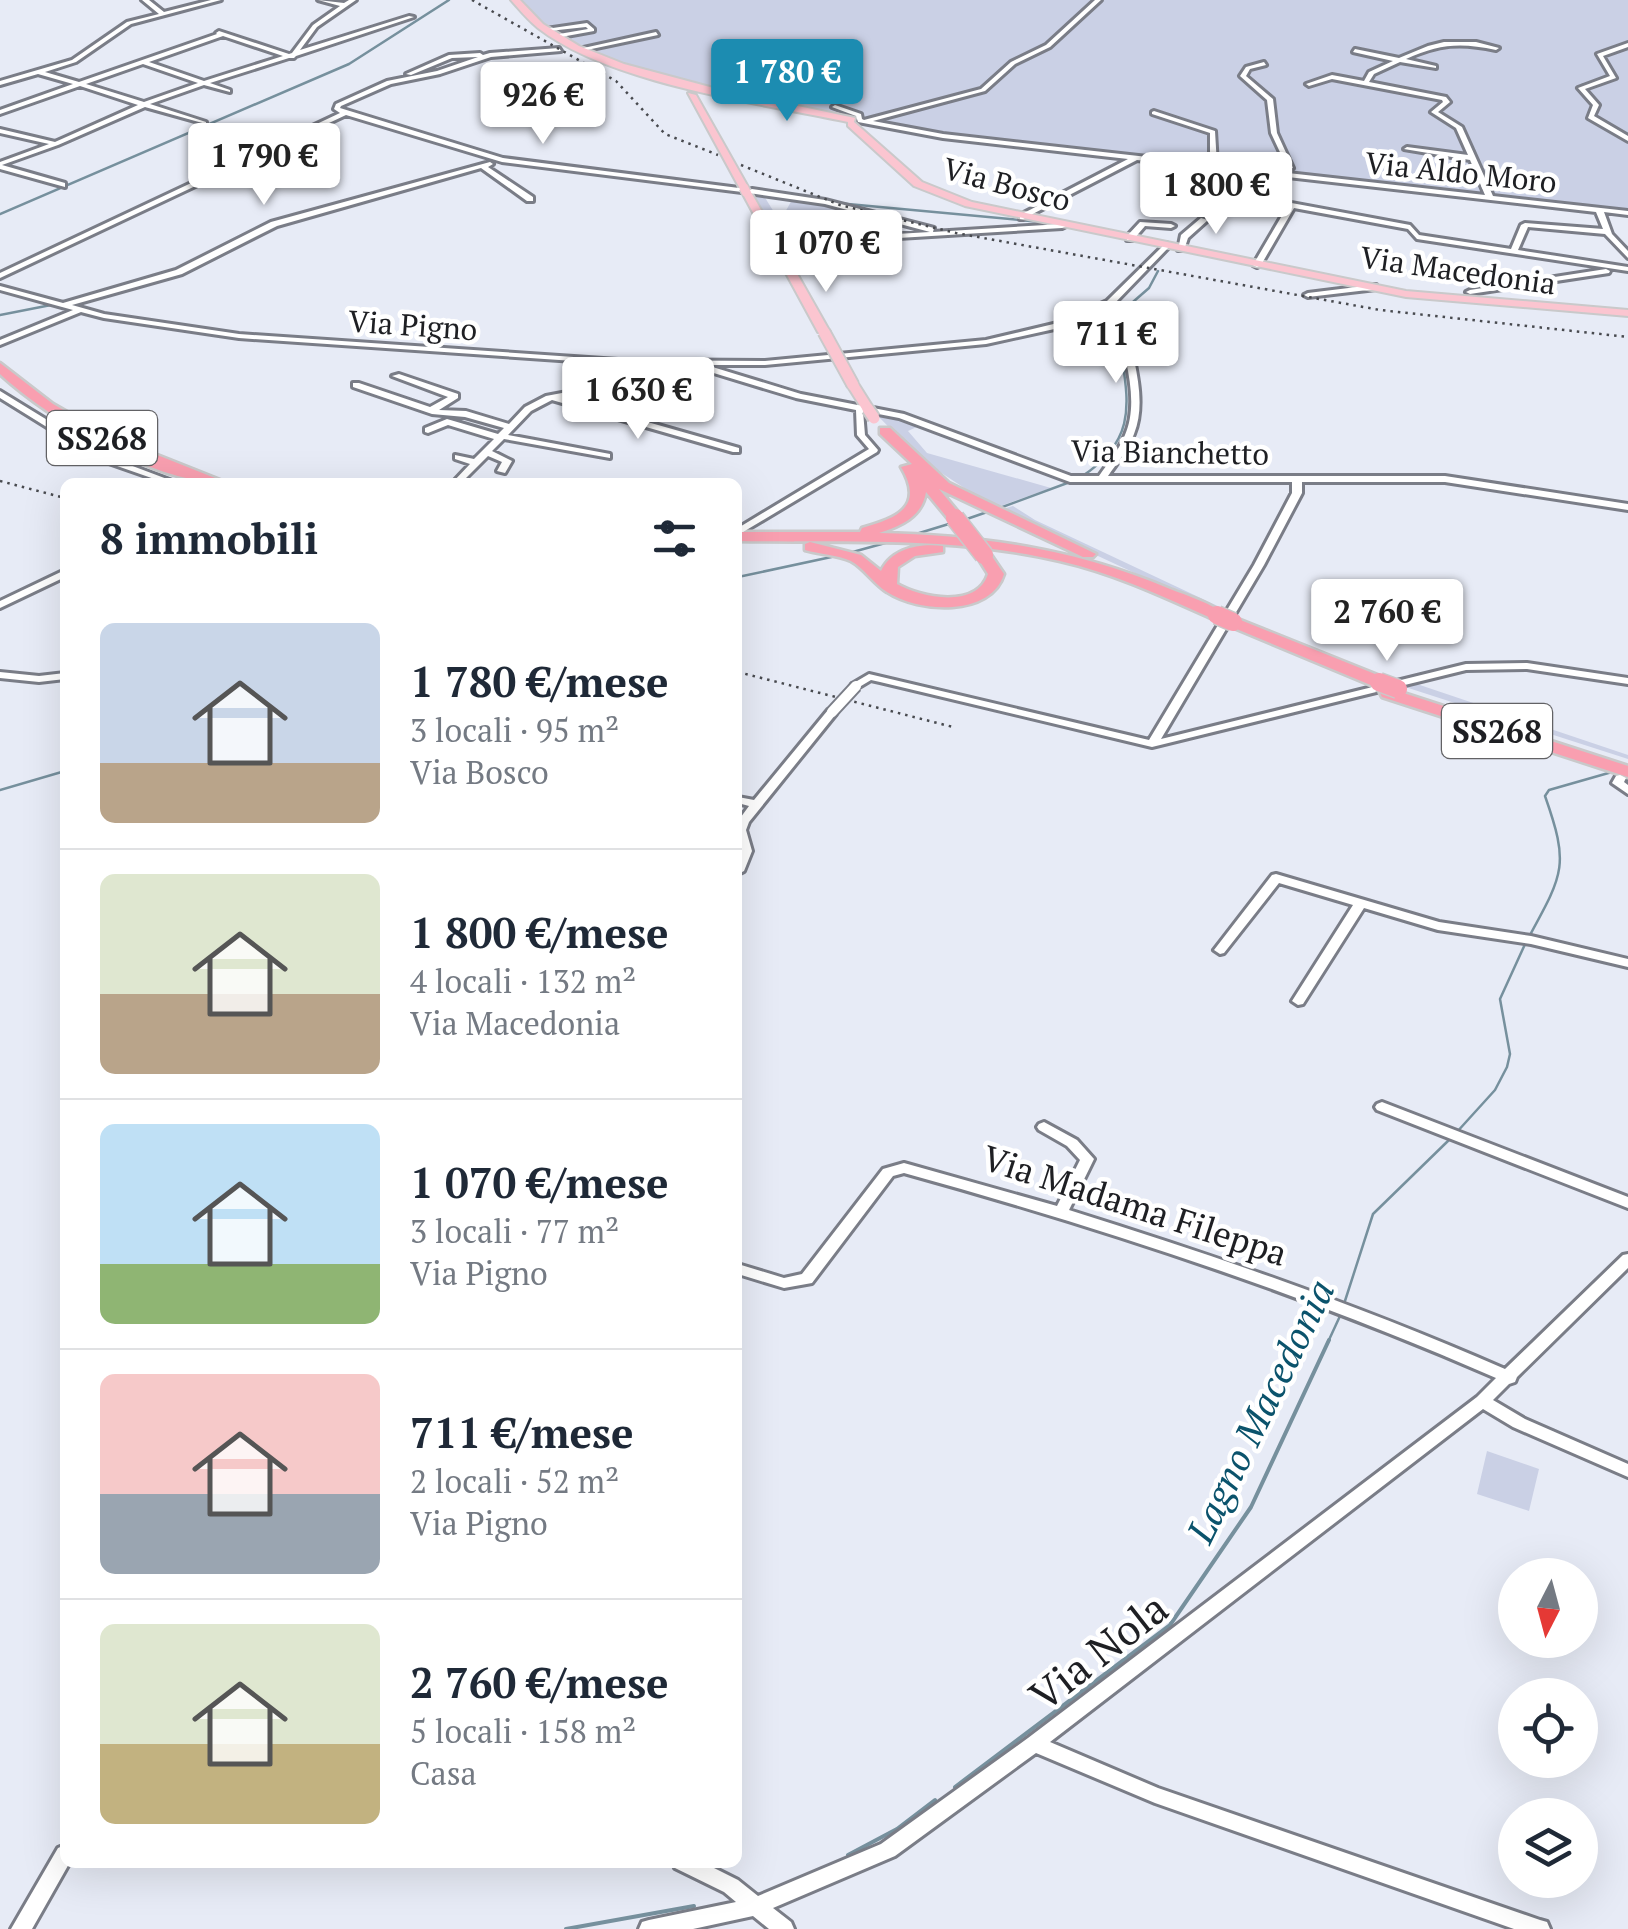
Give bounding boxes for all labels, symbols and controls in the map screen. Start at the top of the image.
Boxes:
pin: 1 780 € [695,39,879,124]
text: 1 780 € [733,50,841,92]
pin: 926 € [473,62,613,147]
text: 926 € [503,73,583,115]
pin: 1 790 € [172,123,356,208]
text: 1 790 € [210,134,318,176]
street label: Via Aldo Moro [1363,142,1559,202]
street label: Via Bosco [939,148,1075,220]
pin: 1 800 € [1124,152,1308,237]
text: 1 800 € [1162,163,1270,205]
pin: 1 070 € [734,210,918,295]
text: 1 070 € [772,221,880,263]
street label: Via Macedonia [1358,236,1558,304]
street label: Via Pigno [347,301,479,349]
pin: 711 € [1046,301,1186,386]
text: 711 € [1076,312,1156,354]
pin: 1 630 € [546,357,730,442]
text: 1 630 € [584,368,692,410]
road number: SS268 [47,411,157,465]
street label: Via Bianchetto [1071,430,1269,474]
text: 8 immobili [100,510,318,566]
icon: filters [647,511,702,566]
pin: 2 760 € [1295,579,1479,664]
text: 2 760 € [1333,590,1441,632]
text: 1 780 €/mese [410,653,669,709]
icon: home [180,663,300,783]
road number: SS268 [1442,704,1552,758]
text: 3 locali · 95 m² [410,709,619,751]
text: Via Bosco [410,751,549,793]
text: 1 800 €/mese [410,904,669,960]
icon: home [180,914,300,1034]
text: 4 locali · 132 m² [410,960,636,1002]
text: Via Macedonia [410,1002,620,1044]
street label: Via Madama Fileppa [977,1134,1293,1276]
text: 1 070 €/mese [410,1154,669,1210]
icon: home [180,1164,300,1284]
text: 3 locali · 77 m² [410,1210,619,1252]
text: Via Pigno [410,1252,548,1294]
water label: Lagno Macedonia [1174,1271,1345,1552]
text: 711 €/mese [410,1404,634,1460]
icon: home [180,1414,300,1534]
text: 2 locali · 52 m² [410,1460,619,1502]
text: Via Pigno [410,1502,548,1544]
north arrow [1498,1558,1598,1658]
map controls [1498,1558,1598,1898]
street label: Via Nola [1017,1579,1179,1723]
text: 2 760 €/mese [410,1654,669,1710]
icon: home [180,1664,300,1784]
button: locate [1498,1678,1598,1778]
text: 5 locali · 158 m² [410,1710,636,1752]
text: Casa [410,1752,477,1794]
button: layers [1498,1798,1598,1898]

